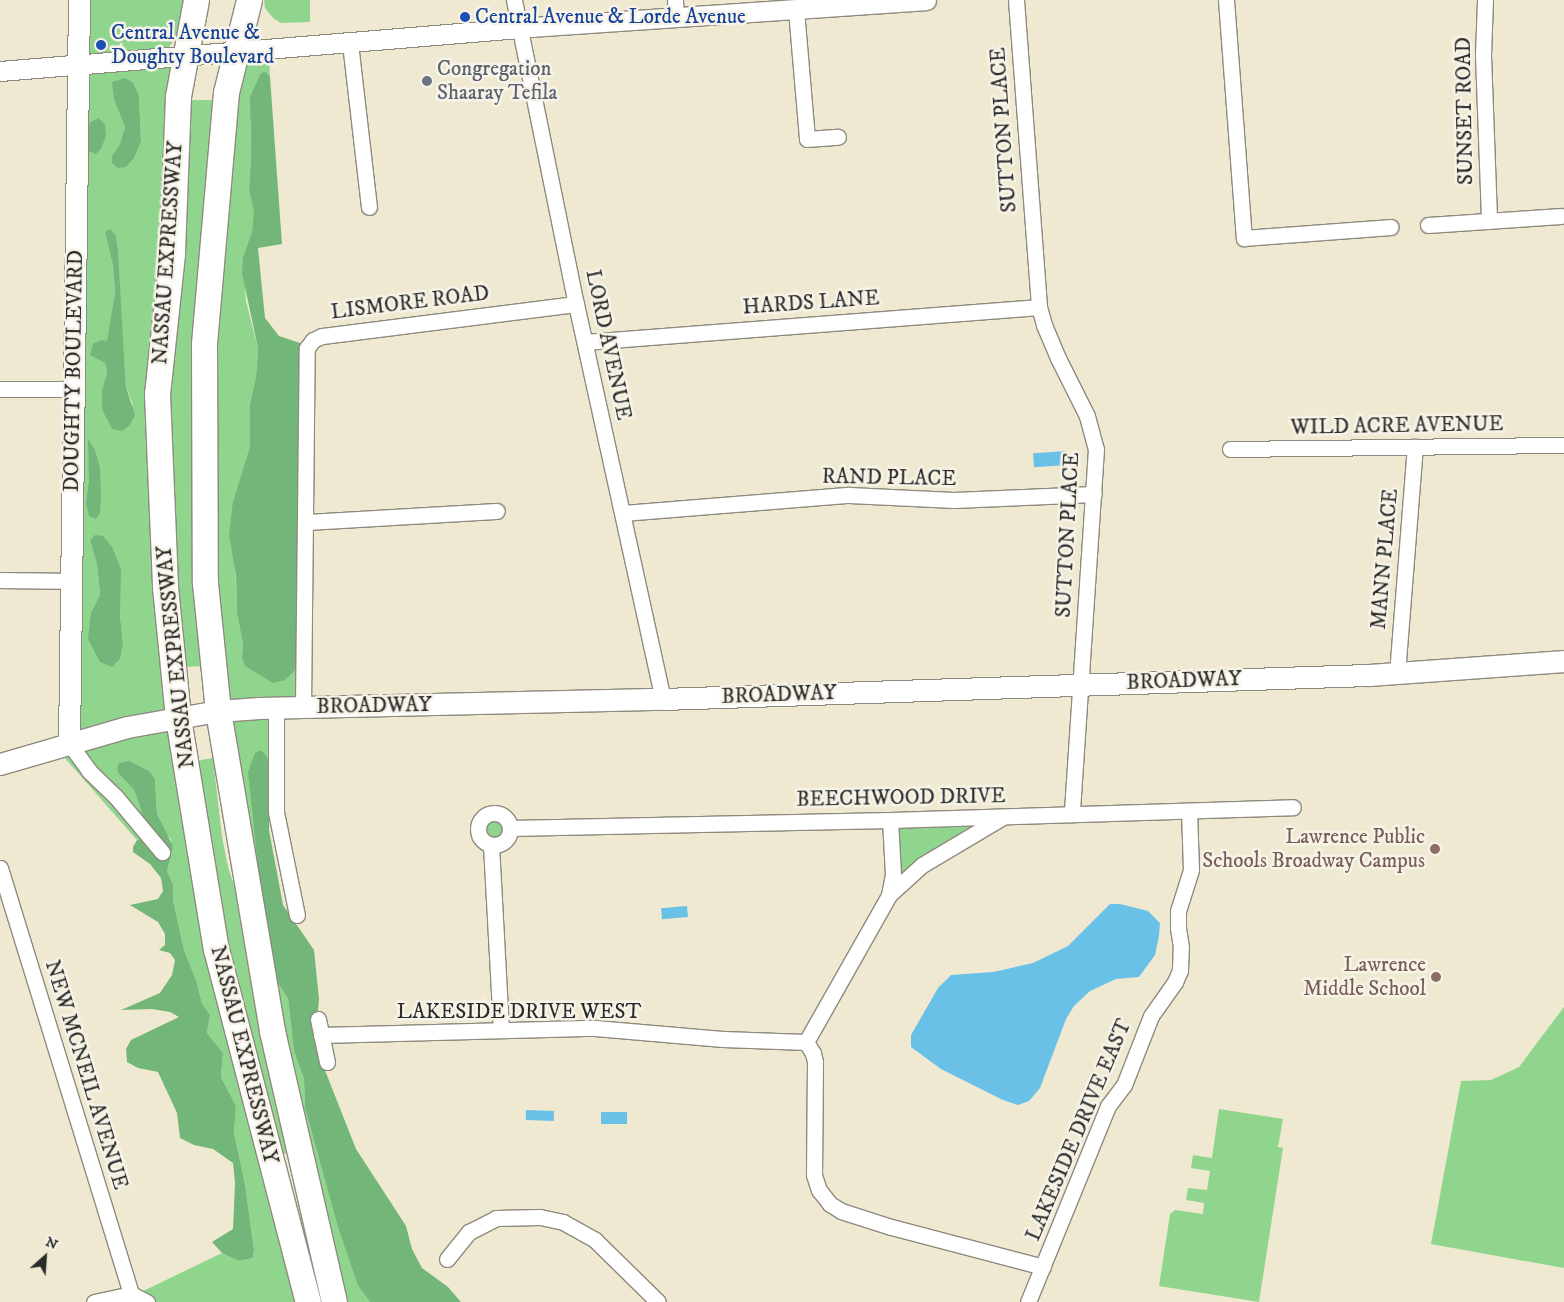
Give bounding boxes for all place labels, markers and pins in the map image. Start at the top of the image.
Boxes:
place label: Central Avenue & Lorde Avenue [475,4,746,30]
marker: Central Avenue & Lorde Avenue [459,11,471,23]
place label: Central Avenue & Doughty Boulevard [111,20,274,70]
marker: Central Avenue & Doughty Boulevard [95,39,107,51]
place label: Congregation Shaaray Tefila [437,56,558,106]
marker: Congregation Shaaray Tefila [421,75,433,87]
place label: Lawrence Public Schools Broadway Campus [1202,824,1425,874]
marker: Lawrence Public Schools Broadway Campus [1429,843,1441,855]
place label: Lawrence Middle School [1303,952,1426,1002]
marker: Lawrence Middle School [1430,971,1442,983]

